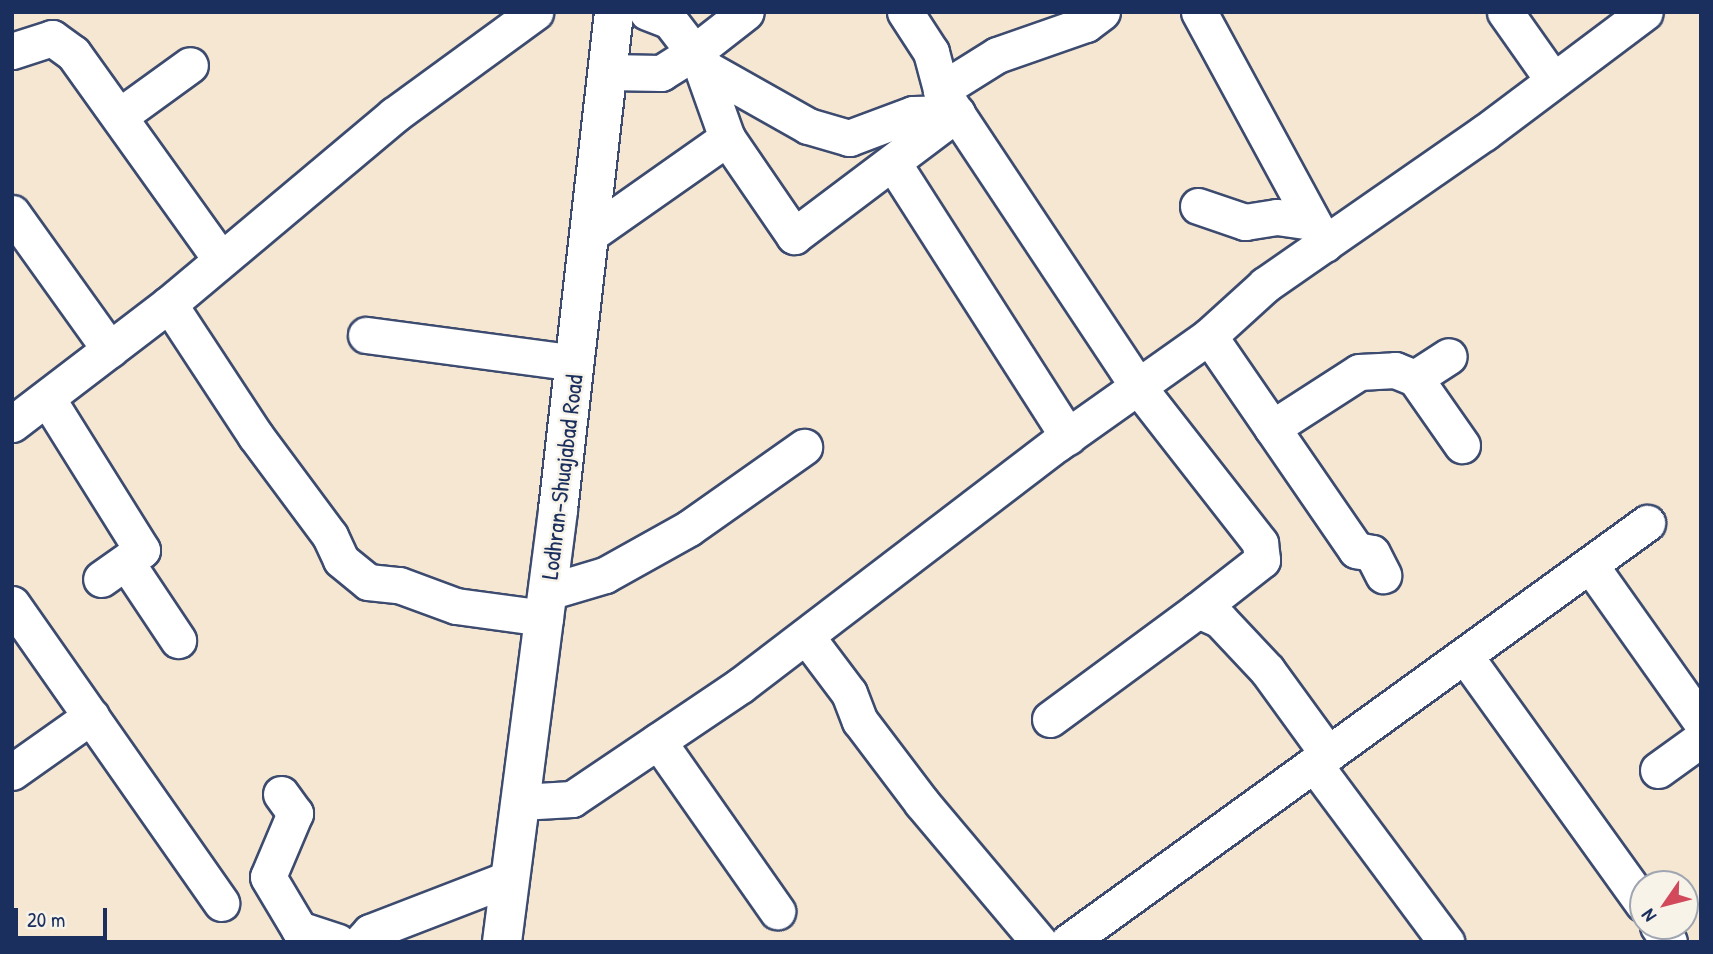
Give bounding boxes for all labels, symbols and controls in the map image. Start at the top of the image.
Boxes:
street label: Lodhran-Shuajabad Road [535,373,589,581]
north arrow [1629,870,1699,940]
scale bar [18,894,110,938]
text: N [1635,904,1662,928]
text: 20 m [27,905,65,934]

